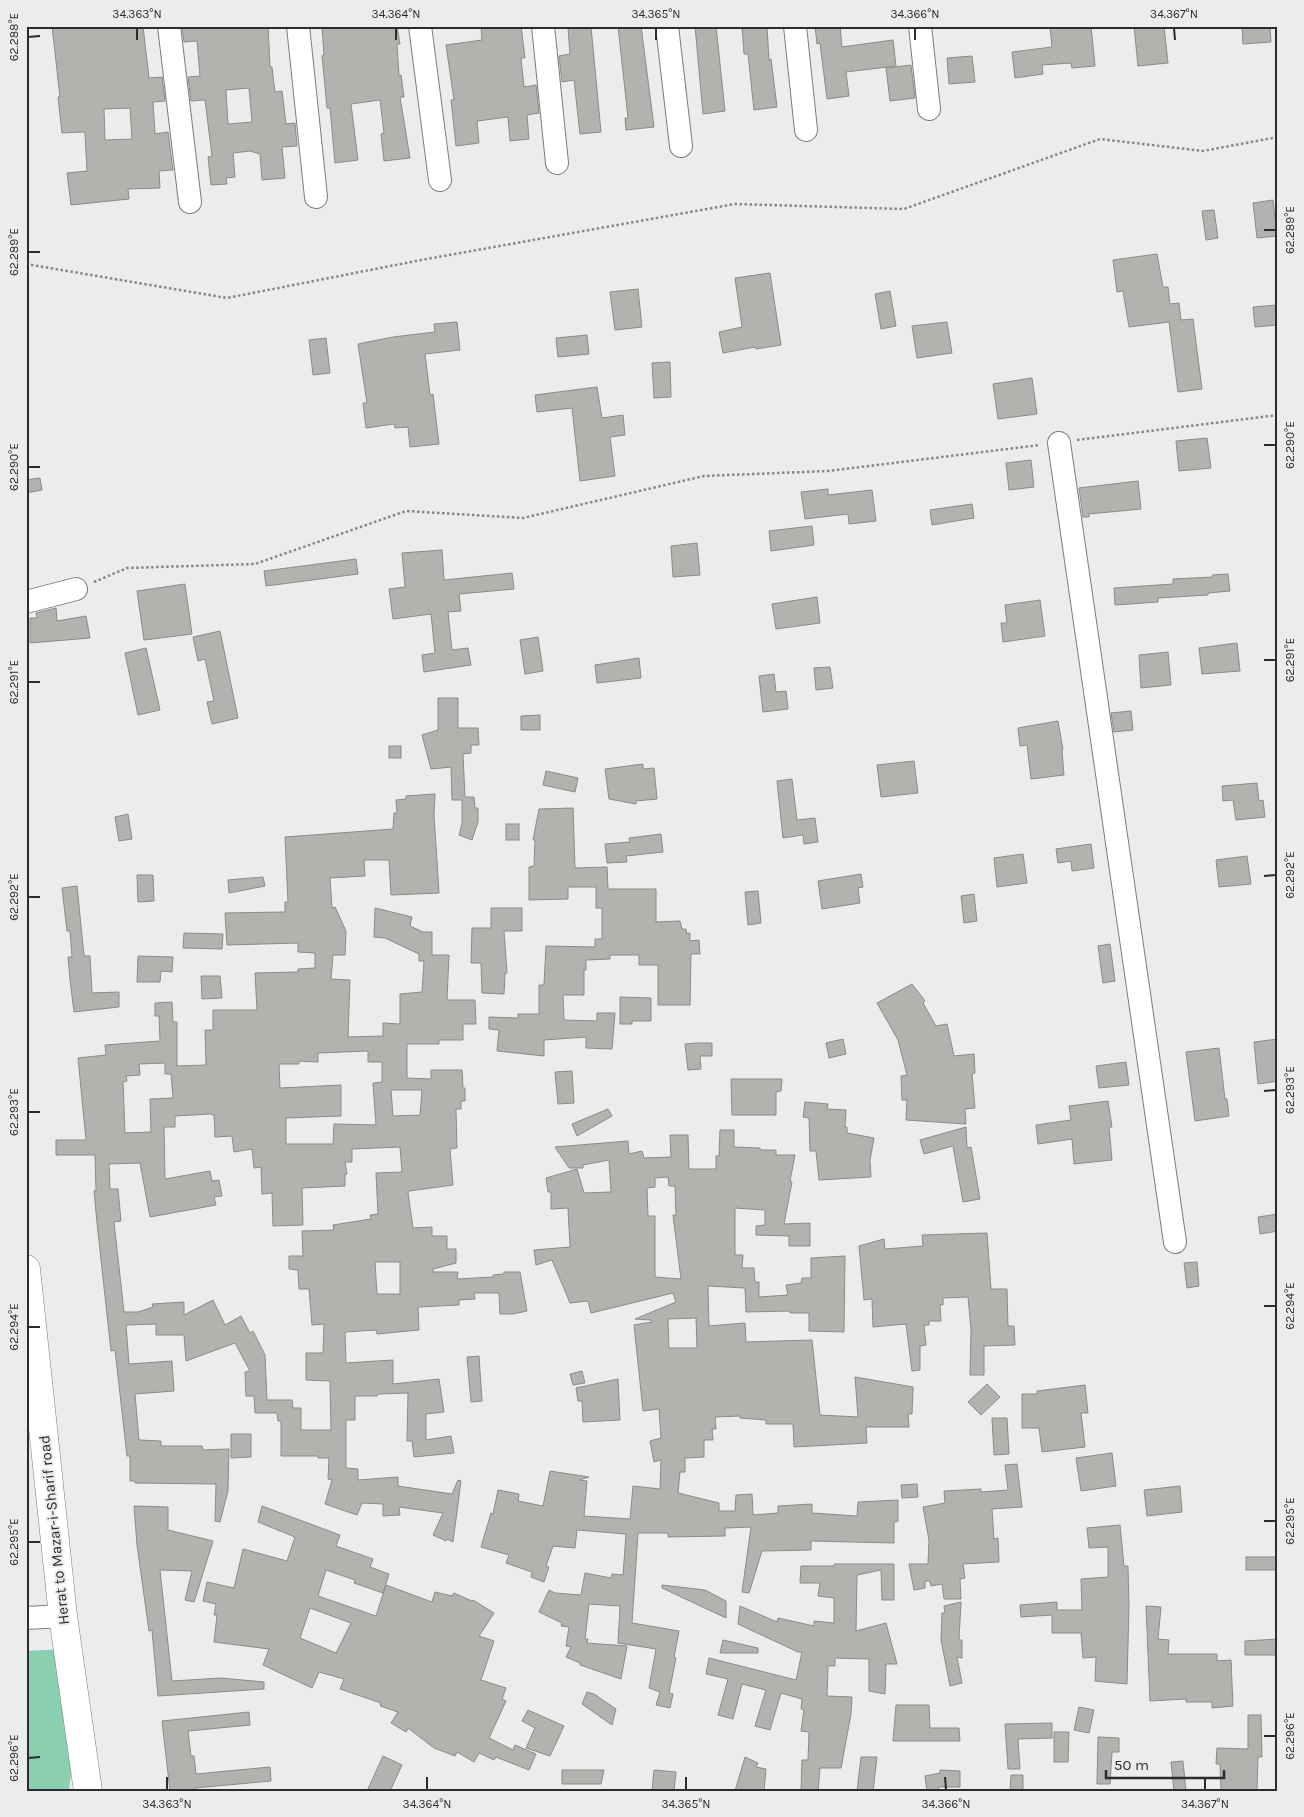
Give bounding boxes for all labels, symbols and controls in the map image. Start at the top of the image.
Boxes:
text: 34.363°N [112,7,162,21]
text: 34.364°N [372,7,420,21]
text: 34.365°N [632,7,680,21]
text: 34.366°N [890,7,940,21]
text: 34.367°N [1150,7,1198,21]
text: 62.288°E [7,13,21,61]
text: 62.289°E [1283,206,1297,254]
text: 62.289°E [7,228,21,276]
text: 62.290°E [1283,421,1297,469]
text: 62.290°E [7,443,21,491]
text: 62.291°E [1283,638,1297,682]
text: 62.291°E [7,660,21,704]
text: 62.292°E [1283,851,1297,899]
text: 62.292°E [7,873,21,921]
text: 62.293°E [1283,1066,1297,1114]
text: 62.293°E [7,1088,21,1136]
text: 62.294°E [1283,1282,1297,1330]
text: 62.294°E [7,1303,21,1351]
street label: Herat to Mazar-i-Sharif road [35,1434,73,1626]
text: 62.295°E [1283,1497,1297,1545]
text: 62.295°E [7,1518,21,1566]
text: 62.296°E [1283,1712,1297,1760]
text: 62.296°E [7,1734,21,1782]
scale bar [1106,1747,1224,1779]
text: 50 m [1114,1756,1149,1774]
text: 34.363°N [142,1797,192,1811]
text: 34.364°N [403,1797,451,1811]
text: 34.365°N [662,1797,710,1811]
text: 34.366°N [921,1797,971,1811]
text: 34.367°N [1181,1797,1229,1811]

